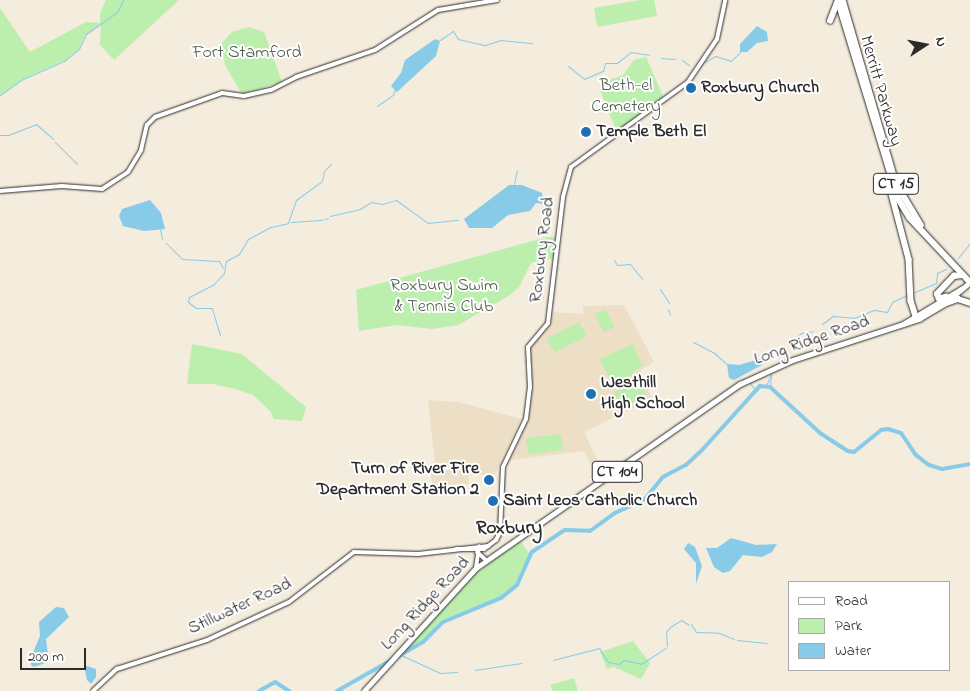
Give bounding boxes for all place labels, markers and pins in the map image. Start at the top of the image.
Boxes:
place label: Roxbury Church [701,77,819,99]
marker: Roxbury Church [685,82,697,94]
place label: Temple Beth El [596,121,706,143]
marker: Temple Beth El [580,126,592,138]
place label: Westhill High School [601,373,684,416]
marker: Westhill High School [585,388,597,400]
place label: Turn of River Fire Department Station 2 [317,459,479,502]
marker: Turn of River Fire Department Station 2 [483,474,495,486]
place label: Saint Leos Catholic Church [503,490,697,512]
marker: Saint Leos Catholic Church [487,495,499,507]

